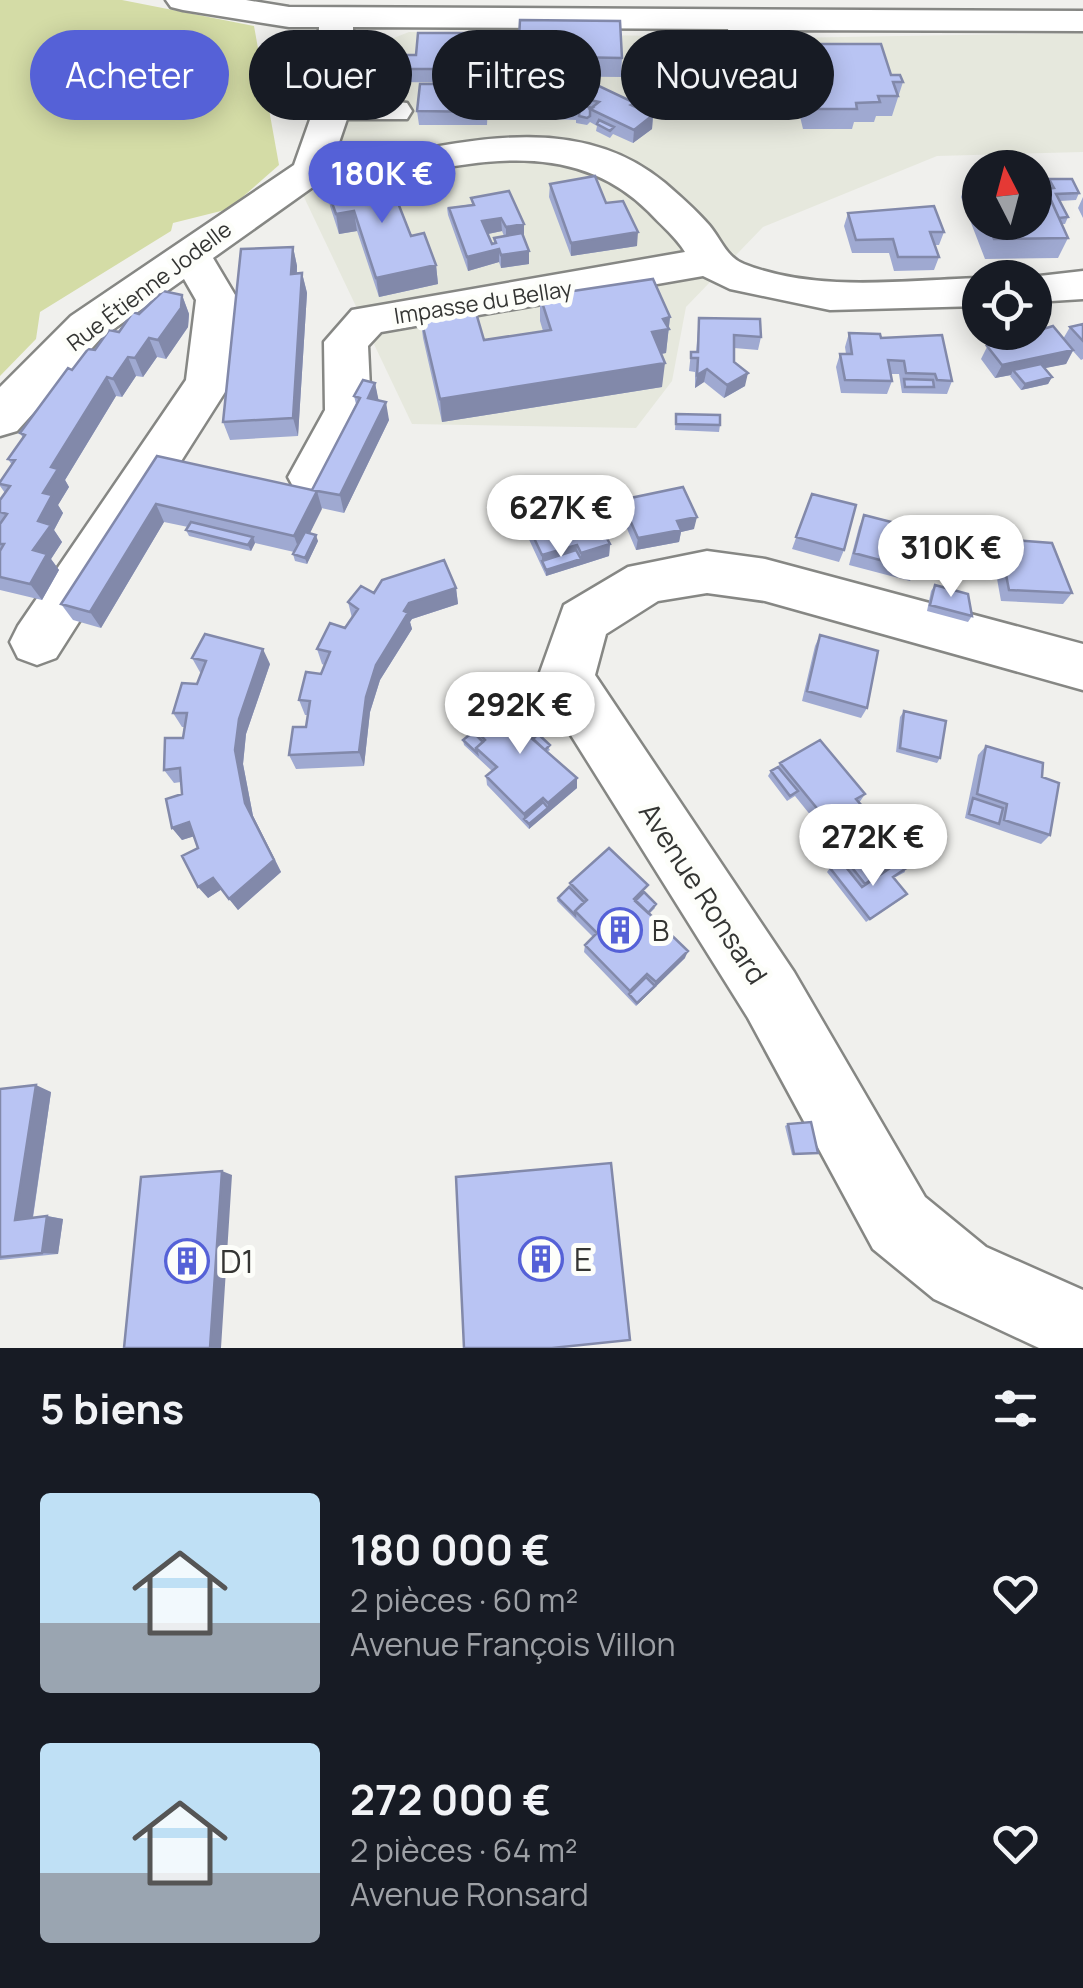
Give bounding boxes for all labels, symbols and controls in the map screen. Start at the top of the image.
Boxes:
chip: Acheter [30,30,229,120]
chip: Louer [249,30,412,120]
chip: Filtres [432,30,601,120]
chip: Nouveau [621,30,834,120]
pin: 180K € [301,141,463,226]
north arrow [962,150,1052,240]
map controls [962,150,1052,350]
text: 180K € [331,151,433,195]
street label: Rue Étienne Jodelle [61,214,238,358]
button: locate [962,260,1052,350]
street label: Impasse du Bellay [392,273,574,331]
pin: 627K € [480,475,642,560]
text: 627K € [509,485,613,529]
pin: 310K € [870,515,1032,600]
text: 310K € [900,525,1002,569]
pin: 292K € [439,672,601,757]
text: 292K € [467,682,573,726]
street label: Avenue Ronsard [631,795,777,991]
pin: 272K € [792,804,954,889]
text: 272K € [821,814,925,858]
building icon: B [597,907,643,953]
place label: B [652,911,669,949]
building icon: E [518,1236,564,1282]
place label: E [574,1237,592,1281]
building icon: D1 [164,1238,210,1284]
place label: D1 [220,1239,254,1283]
text: 5 biens [40,1379,184,1437]
icon: filters [988,1381,1043,1436]
text: 180 000 € [350,1520,550,1578]
icon: home [120,1533,240,1653]
icon: heart [988,1566,1043,1621]
text: 2 pièces · 60 m² [350,1578,578,1622]
text: Avenue François Villon [350,1622,676,1666]
text: 272 000 € [350,1770,551,1828]
icon: home [120,1783,240,1903]
icon: heart [988,1816,1043,1871]
text: 2 pièces · 64 m² [350,1828,578,1872]
text: Avenue Ronsard [350,1872,589,1916]

